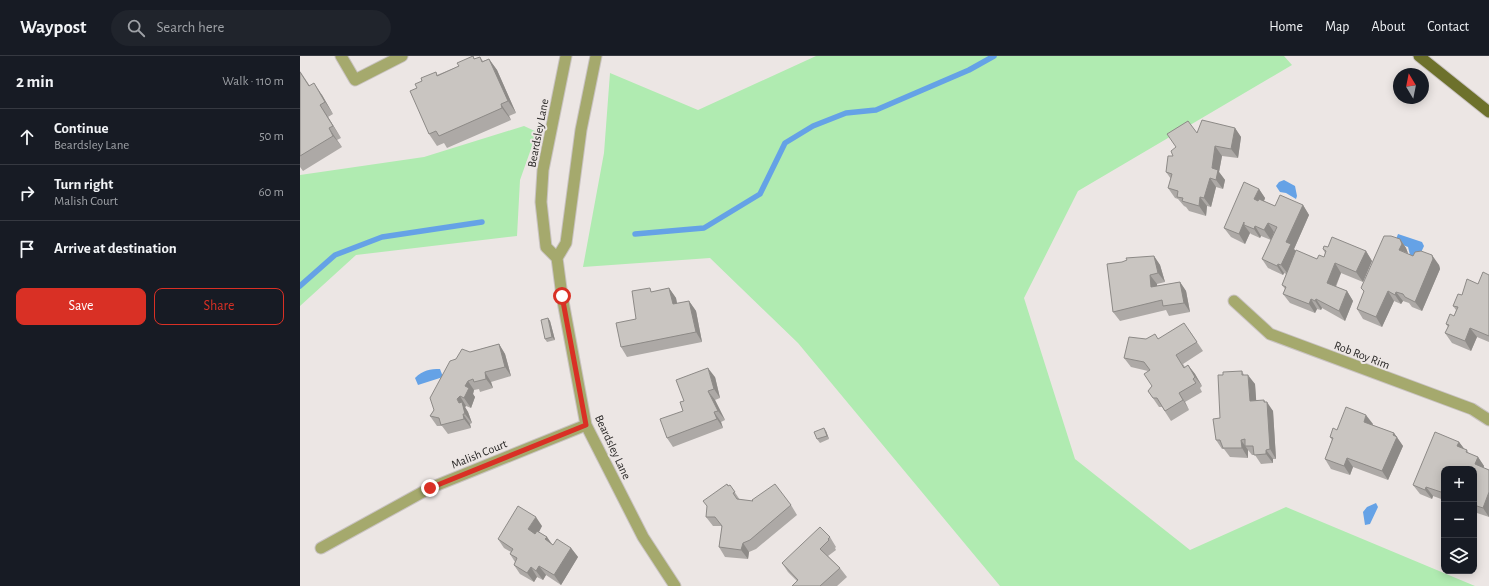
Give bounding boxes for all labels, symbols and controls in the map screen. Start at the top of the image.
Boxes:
search box [111,10,391,46]
icon: search [125,17,147,39]
text: Waypost [20,18,87,37]
text: Search here [157,20,224,35]
text: Home [1269,20,1303,34]
text: Map [1325,20,1349,34]
text: About [1371,20,1405,34]
text: Contact [1427,20,1469,34]
north arrow [1393,68,1429,104]
text: 2 min [16,73,54,90]
text: Walk · 110 m [222,75,284,88]
street label: Beardsley Lane [525,98,552,168]
text: Continue [54,121,109,136]
icon: ahead [16,126,38,148]
text: 50 m [259,130,284,143]
text: Beardsley Lane [54,139,129,152]
text: Turn right [54,177,113,192]
icon: right [16,182,38,204]
text: 60 m [258,186,284,199]
text: Malish Court [54,195,118,208]
icon: arrive [16,238,38,260]
text: Arrive at destination [54,241,177,256]
route start [553,287,571,305]
button: Save [16,288,146,325]
button: Share [154,288,284,325]
street label: Rob Roy Rim [1332,339,1391,372]
street label: Beardsley Lane [592,413,633,481]
street label: Malish Court [449,437,509,471]
map controls [1441,466,1477,574]
button: + [1441,466,1477,502]
route end [421,479,439,497]
button: − [1441,502,1477,538]
button: layers [1441,538,1477,574]

